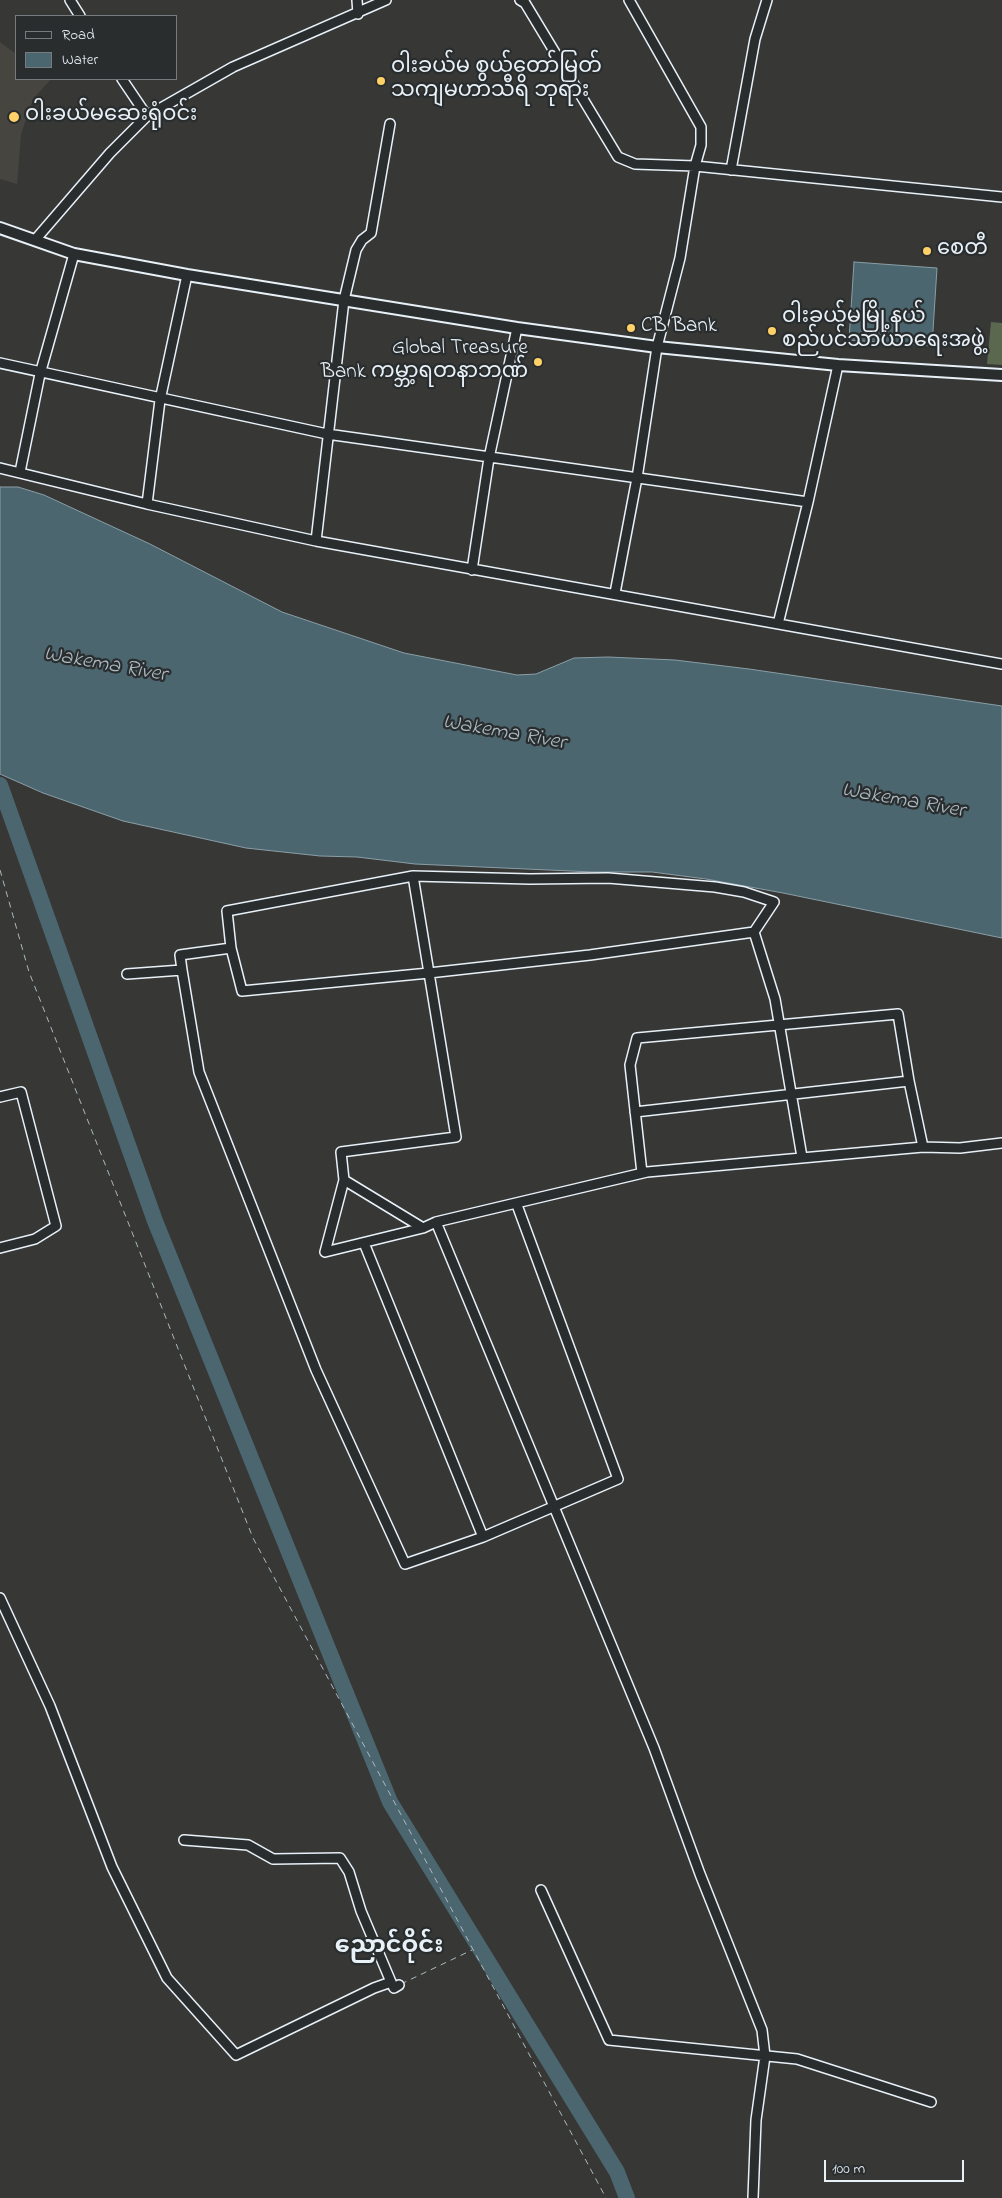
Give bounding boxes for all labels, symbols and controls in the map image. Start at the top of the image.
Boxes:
legend [15,15,178,80]
text: Road [62,24,95,46]
text: Water [62,49,98,71]
place label: ဝါးခယ်မ စွယ်တော်မြတ် သကျမဟာသီရိ ဘုရား [391,56,602,106]
marker: ဝါးခယ်မ စွယ်တော်မြတ် သကျမဟာသီရိ ဘုရား [375,75,387,87]
place label: ဝါးခယ်မဆေးရုံဝင်း [25,104,197,130]
marker: ဝါးခယ်မဆေးရုံဝင်း [7,110,21,124]
place label: စေတီ [937,238,988,264]
marker: စေတီ [921,245,933,257]
place label: ဝါးခယ်မမြို့နယ် စည်ပင်သာယာရေးအဖွဲ့ [782,306,985,356]
place label: CB Bank [641,315,717,341]
marker: CB Bank [625,322,637,334]
marker: ဝါးခယ်မမြို့နယ် စည်ပင်သာယာရေးအဖွဲ့ [766,325,778,337]
place label: Global Treasure Bank ကမ္ဘာ့ရတနာဘဏ် [321,337,528,387]
marker: Global Treasure Bank ကမ္ဘာ့ရတနာဘဏ် [532,356,544,368]
water label: Wakema River [41,642,169,690]
water label: Wakema River [440,710,568,758]
water label: Wakema River [839,778,967,826]
district label: ညောင်ဝိုင်း [335,1934,443,1962]
scale bar [827,2150,967,2182]
text: 100 m [832,2158,865,2180]

